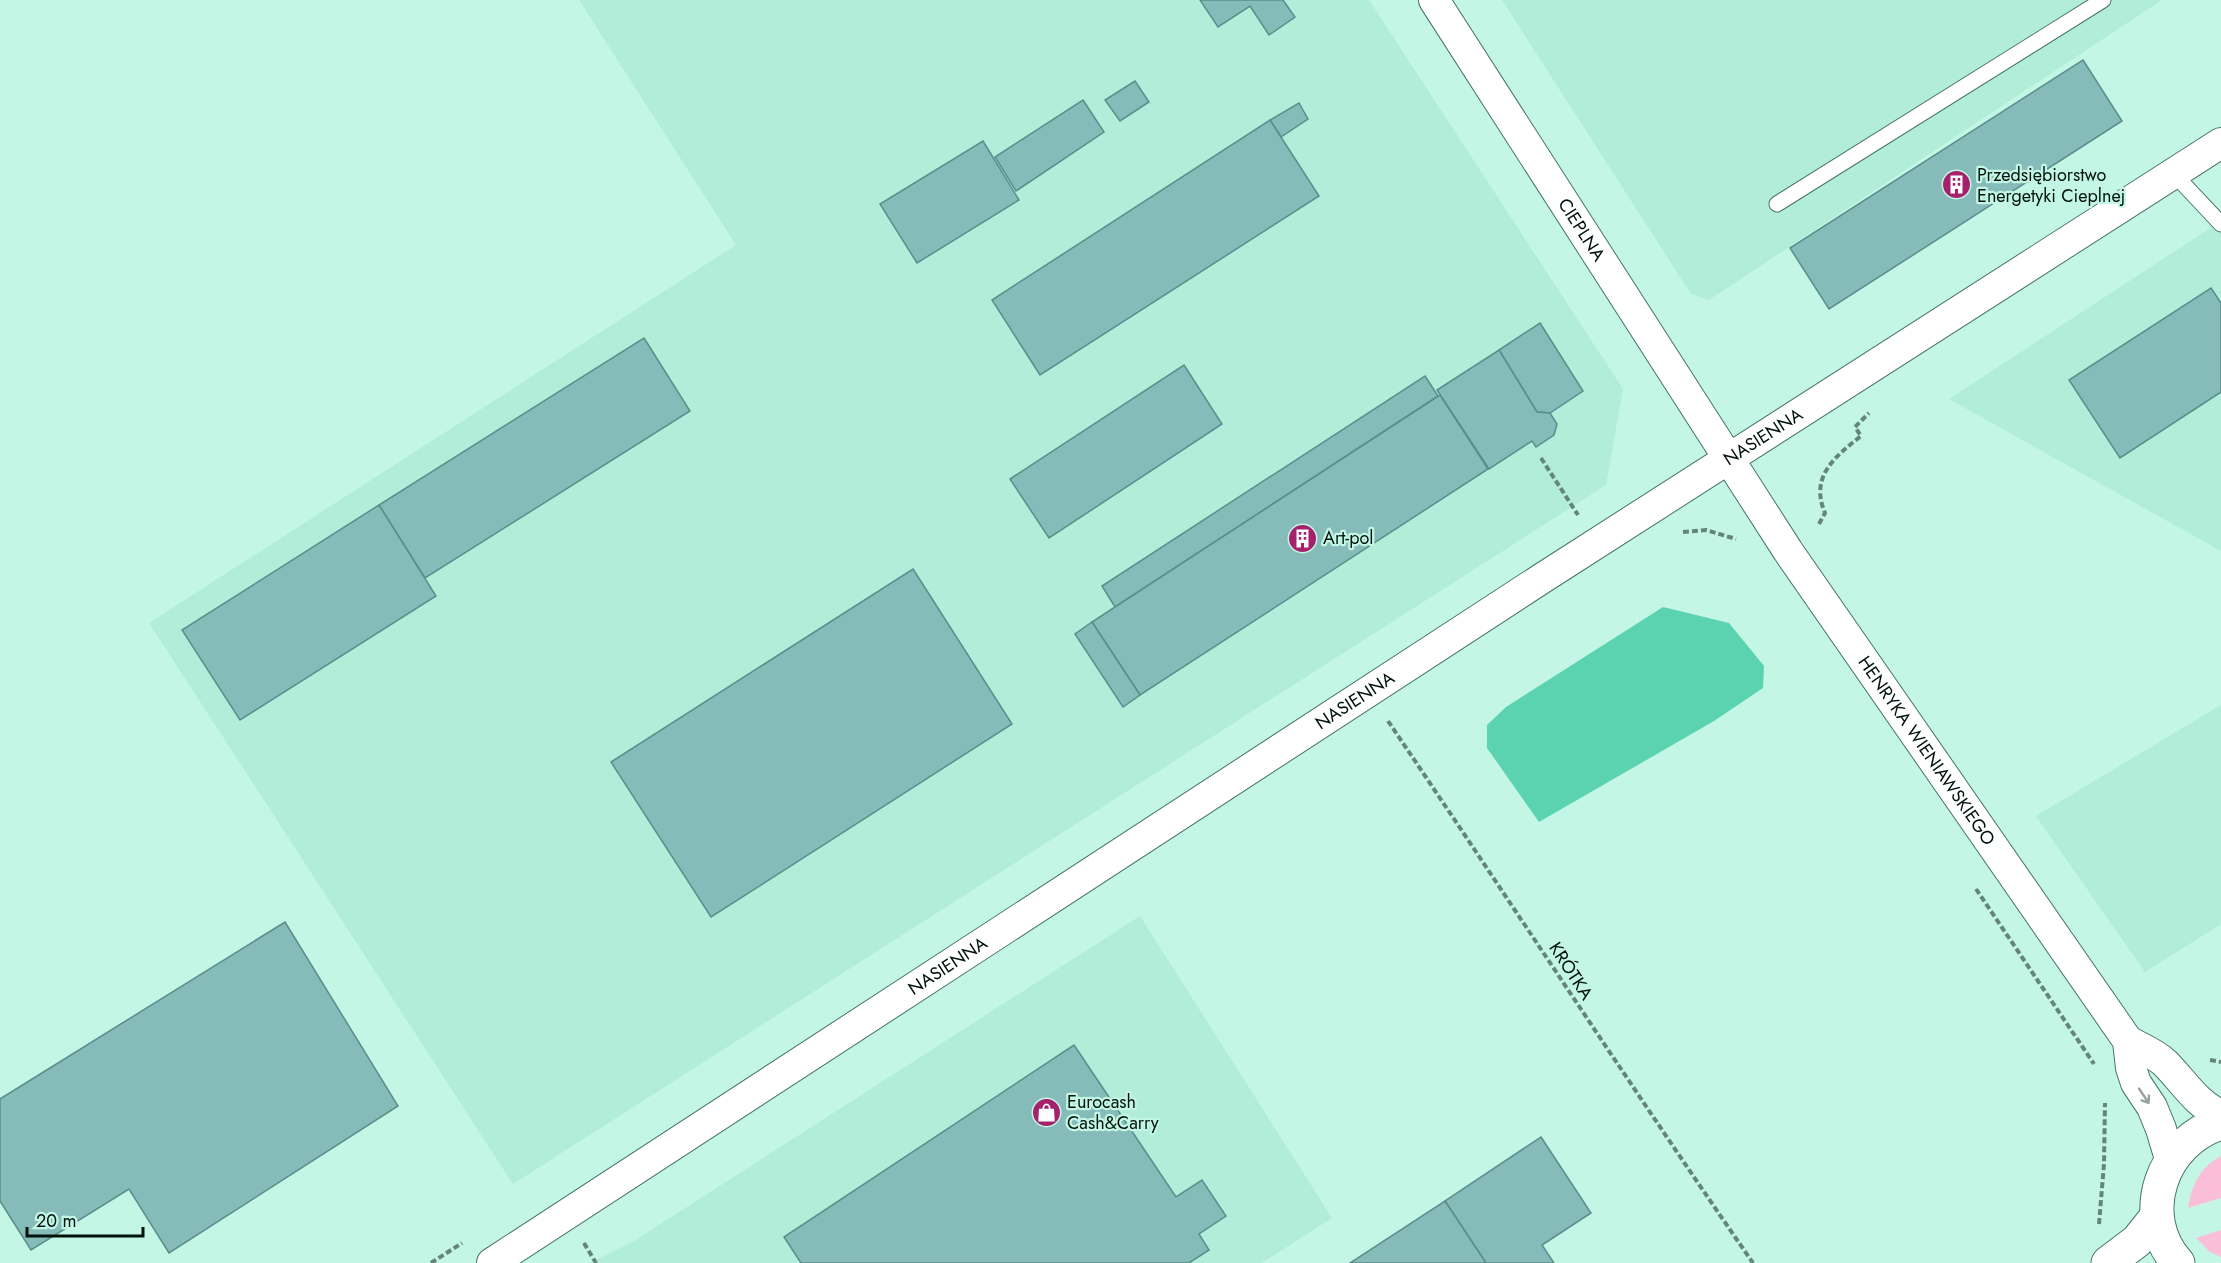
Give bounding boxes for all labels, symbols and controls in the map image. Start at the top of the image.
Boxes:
place label: Przedsiębiorstwo Energetyki Cieplnej [1977,162,2125,209]
building icon: Przedsiębiorstwo Energetyki Cieplnej [1940,169,1972,201]
street label: CIEPLNA [1552,193,1612,266]
street label: NASIENNA [1718,401,1808,472]
building icon: Art-pol [1286,522,1318,554]
place label: Art-pol [1323,525,1373,551]
street label: HENRYKA WIENIAWSKIEGO [1852,651,2002,851]
street label: NASIENNA [1310,665,1400,736]
street label: NASIENNA [903,930,993,1001]
street label: KRÓTKA [1543,937,1599,1005]
one-way arrow [2138,1087,2150,1104]
place label: Eurocash Cash&Carry [1067,1089,1159,1136]
shop icon: Eurocash Cash&Carry [1030,1096,1062,1128]
scale bar [27,1200,142,1238]
text: 20 m [36,1208,76,1234]

